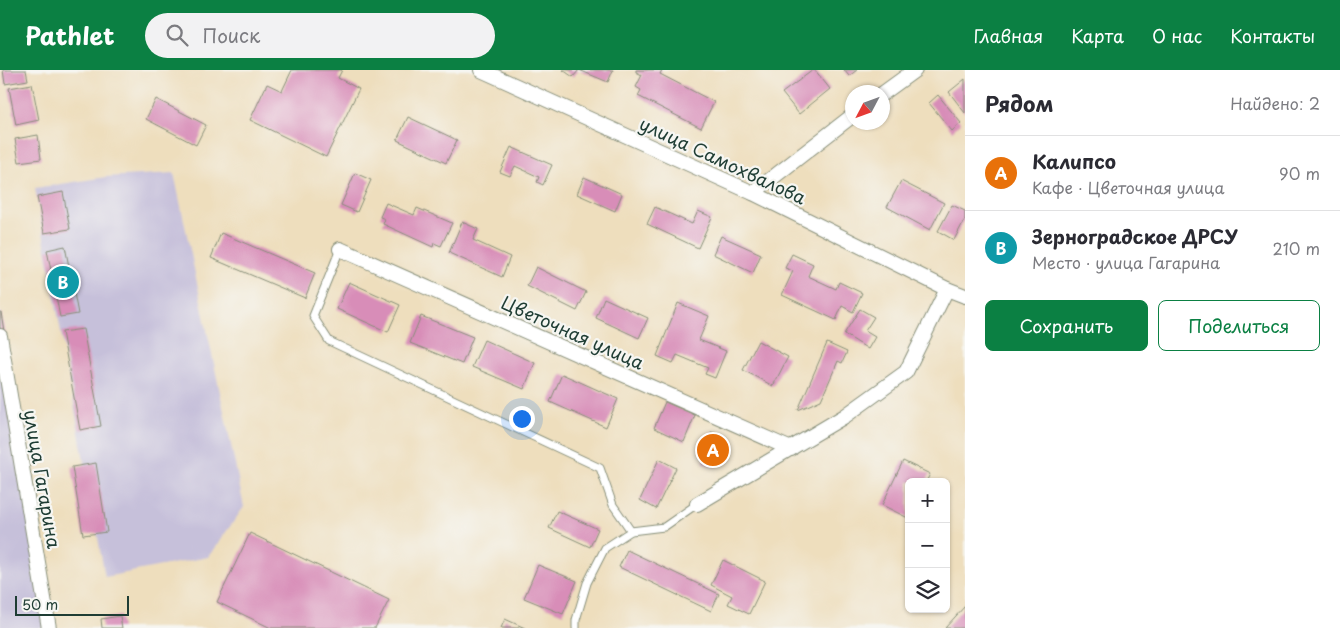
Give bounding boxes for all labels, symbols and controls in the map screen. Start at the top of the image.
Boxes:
search box [145,13,495,58]
text: Pathlet [25,17,115,53]
icon: search [163,21,191,49]
text: Поиск [203,21,260,49]
text: Главная [974,22,1043,49]
text: Карта [1071,22,1124,49]
text: О нас [1152,22,1202,49]
text: Контакты [1230,22,1315,49]
north arrow [845,85,890,130]
text: Рядом [985,87,1053,119]
text: Найдено: 2 [1230,91,1320,115]
street label: улица Самохвалова [635,110,811,211]
text: Калипсо [1032,147,1116,175]
text: A [995,161,1007,185]
text: 90 m [1279,161,1320,185]
text: Кафе · Цветочная улица [1032,175,1224,199]
text: Зерноградское ДРСУ [1032,222,1238,250]
text: B [996,236,1006,260]
text: 210 m [1272,236,1320,260]
text: Место · улица Гагарина [1032,250,1220,274]
pin: B [47,263,79,301]
street label: Цветочная улица [497,288,649,376]
button: Сохранить [985,300,1148,351]
button: Поделиться [1158,300,1320,351]
your location [509,406,535,432]
street label: улица Гагарина [18,407,69,551]
pin: A [697,431,729,469]
map controls [905,478,950,613]
button: + [905,478,950,523]
button: − [905,523,950,568]
button: layers [905,568,950,613]
scale bar [15,593,129,616]
text: 50 m [22,594,58,615]

